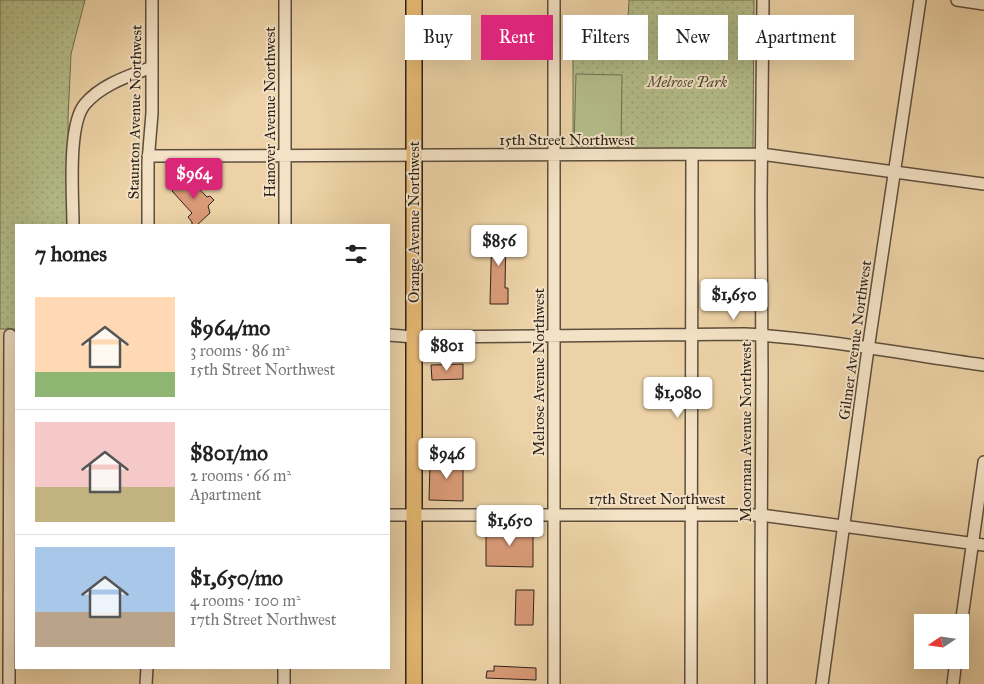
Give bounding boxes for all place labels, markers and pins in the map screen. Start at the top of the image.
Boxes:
pin: $964 [164,158,224,200]
pin: $856 [469,224,529,267]
pin: $1,650 [693,278,775,321]
pin: $801 [417,330,477,372]
pin: $1,080 [637,376,719,419]
pin: $946 [417,438,477,480]
pin: $1,650 [469,504,551,547]

